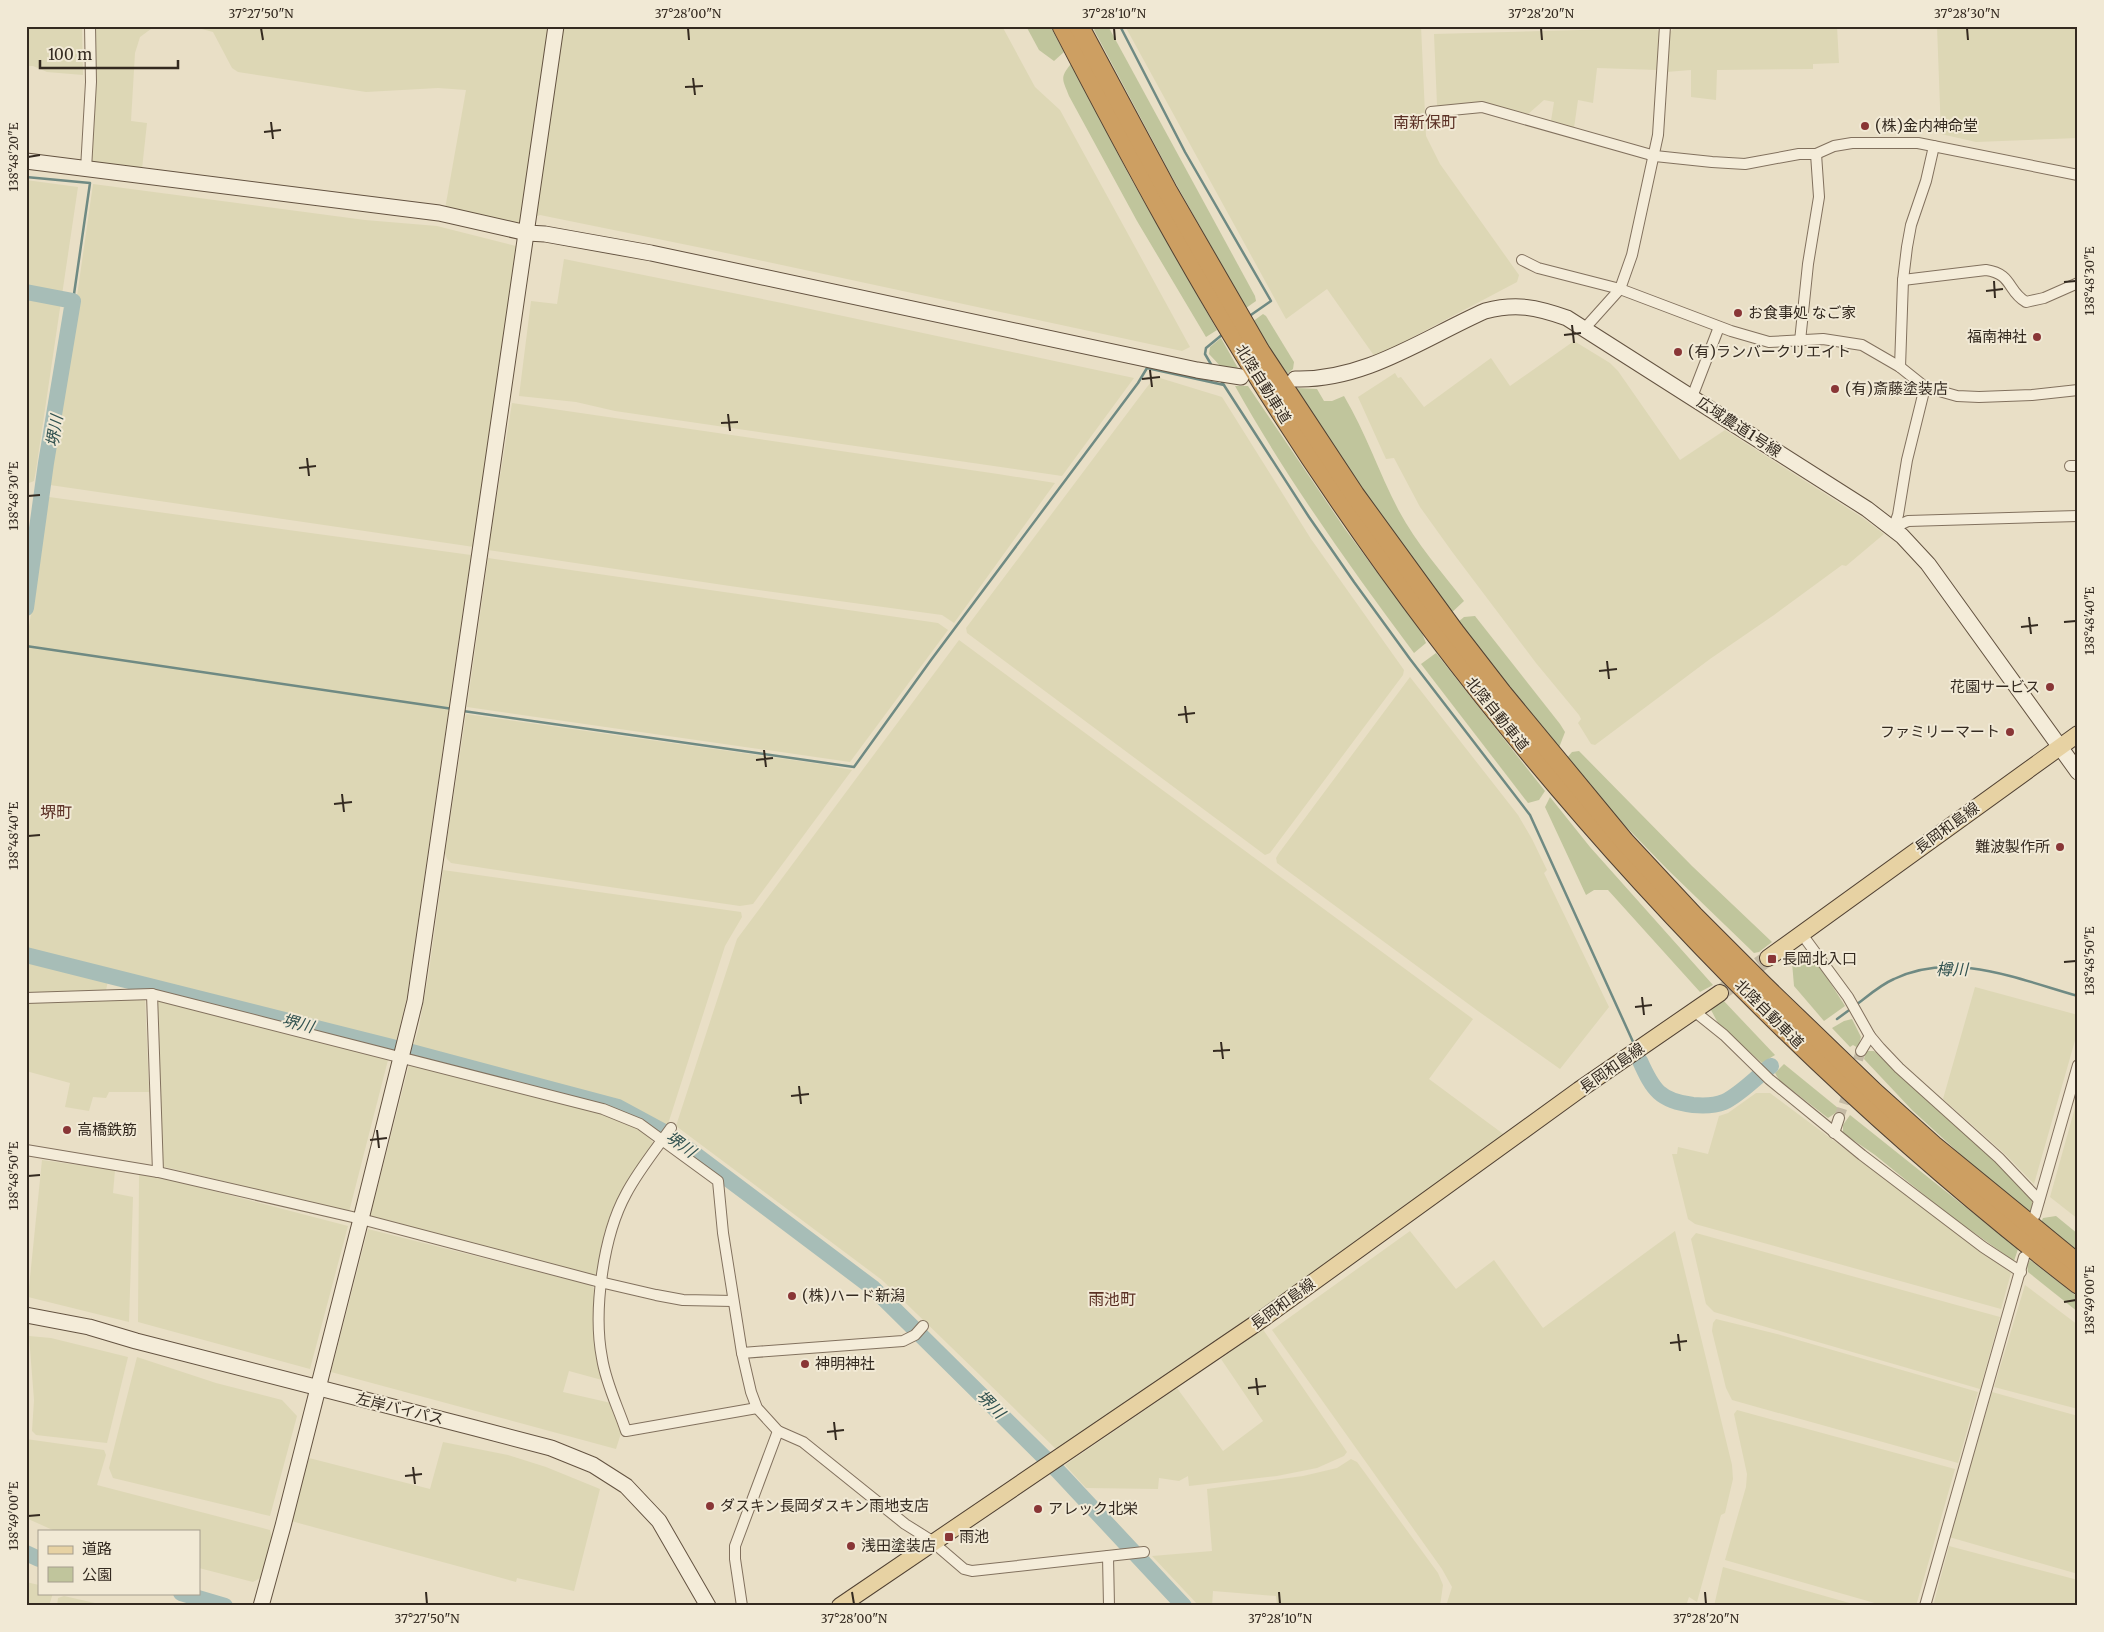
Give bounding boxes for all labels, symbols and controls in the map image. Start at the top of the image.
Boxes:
text: 37°27'50"N [228,6,294,21]
text: 37°28'00"N [655,6,722,21]
text: 37°28'10"N [1082,6,1147,21]
text: 37°28'20"N [1508,6,1575,21]
text: 37°28'30"N [1934,6,2001,21]
scale bar [40,38,178,70]
text: 100 m [48,45,92,64]
district label: 南新保町 [1393,112,1457,132]
place label: (株)金内神命堂 [1875,116,1978,135]
marker: (株)金内神命堂 [1859,120,1871,132]
text: 138°48'20"E [6,122,21,191]
text: 138°48'30"E [2082,246,2097,315]
place label: お食事処 なご家 [1748,303,1857,322]
marker: お食事処 なご家 [1732,307,1744,319]
place label: 福南神社 [1967,327,2027,346]
marker: 福南神社 [2031,331,2043,343]
street label: 北陸自動車道 [1232,341,1295,427]
place label: (有)ランバークリエイト [1688,342,1851,361]
marker: (有)ランバークリエイト [1672,346,1684,358]
place label: (有)斎藤塗装店 [1845,379,1948,398]
marker: (有)斎藤塗装店 [1829,383,1841,395]
street label: 広域農道1号線 [1694,392,1785,461]
water label: 堺川 [42,412,67,448]
text: 138°48'30"E [6,461,21,530]
text: 138°48'40"E [2082,587,2097,655]
street label: 北陸自動車道 [1462,673,1533,755]
place label: 花園サービス [1950,677,2040,696]
marker: 花園サービス [2044,681,2056,693]
place label: ファミリーマート [1880,722,2000,741]
marker: ファミリーマート [2004,726,2016,738]
street label: 長岡和島線 [1911,798,1983,857]
text: 138°48'40"E [6,802,21,870]
district label: 堺町 [40,802,72,822]
place label: 難波製作所 [1975,837,2050,856]
marker: 難波製作所 [2054,841,2066,853]
text: 138°48'50"E [2082,926,2097,995]
place label: 長岡北入口 [1782,949,1857,968]
marker: 長岡北入口 [1766,953,1778,965]
water label: 樽川 [1936,959,1970,979]
street label: 北陸自動車道 [1731,975,1808,1052]
water label: 堺川 [280,1009,318,1037]
street label: 長岡和島線 [1576,1038,1648,1097]
place label: 高橋鉄筋 [77,1120,137,1139]
marker: 高橋鉄筋 [61,1124,73,1136]
water label: 堺川 [662,1127,701,1163]
text: 138°48'50"E [6,1141,21,1210]
text: 138°49'00"E [2082,1265,2097,1334]
street label: 長岡和島線 [1247,1274,1319,1333]
place label: (株)ハード新潟 [802,1286,905,1305]
district label: 雨池町 [1088,1289,1136,1309]
marker: (株)ハード新潟 [786,1290,798,1302]
place label: 神明神社 [815,1354,875,1373]
marker: 神明神社 [799,1358,811,1370]
water label: 堺川 [973,1386,1011,1424]
street label: 左岸バイパス [354,1388,446,1429]
text: 138°49'00"E [6,1481,21,1550]
place label: ダスキン長岡ダスキン雨地支店 [720,1496,929,1515]
place label: アレック北栄 [1048,1499,1138,1518]
marker: ダスキン長岡ダスキン雨地支店 [704,1500,716,1512]
marker: アレック北栄 [1032,1503,1044,1515]
place label: 雨池 [959,1527,989,1546]
legend [38,1530,200,1594]
marker: 雨池 [943,1531,955,1543]
place label: 浅田塗装店 [861,1536,936,1555]
text: 道路 [82,1539,112,1558]
marker: 浅田塗装店 [845,1540,857,1552]
text: 公園 [82,1565,112,1584]
text: 37°27'50"N [394,1611,460,1626]
text: 37°28'00"N [821,1611,888,1626]
text: 37°28'10"N [1248,1611,1313,1626]
text: 37°28'20"N [1673,1611,1740,1626]

